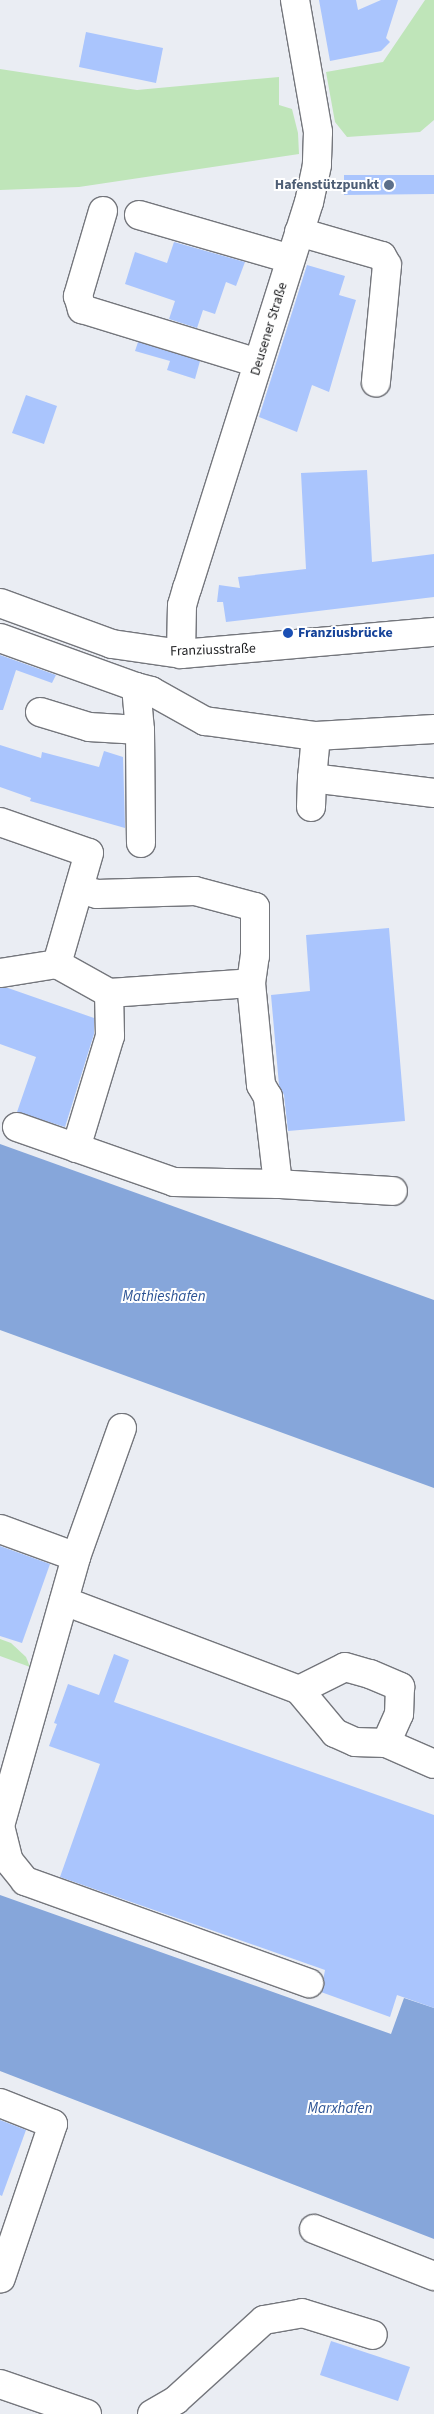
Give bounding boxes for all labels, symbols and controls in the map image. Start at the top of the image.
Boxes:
place label: Hafenstützpunkt [275,177,379,193]
marker: Hafenstützpunkt [383,179,395,191]
street label: Deusener Straße [247,280,291,378]
place label: Franziusbrücke [298,625,393,641]
marker: Franziusbrücke [282,627,294,639]
street label: Franziusstraße [170,640,256,660]
water label: Mathieshafen [122,1288,206,1306]
water label: Marxhafen [307,2100,373,2118]

